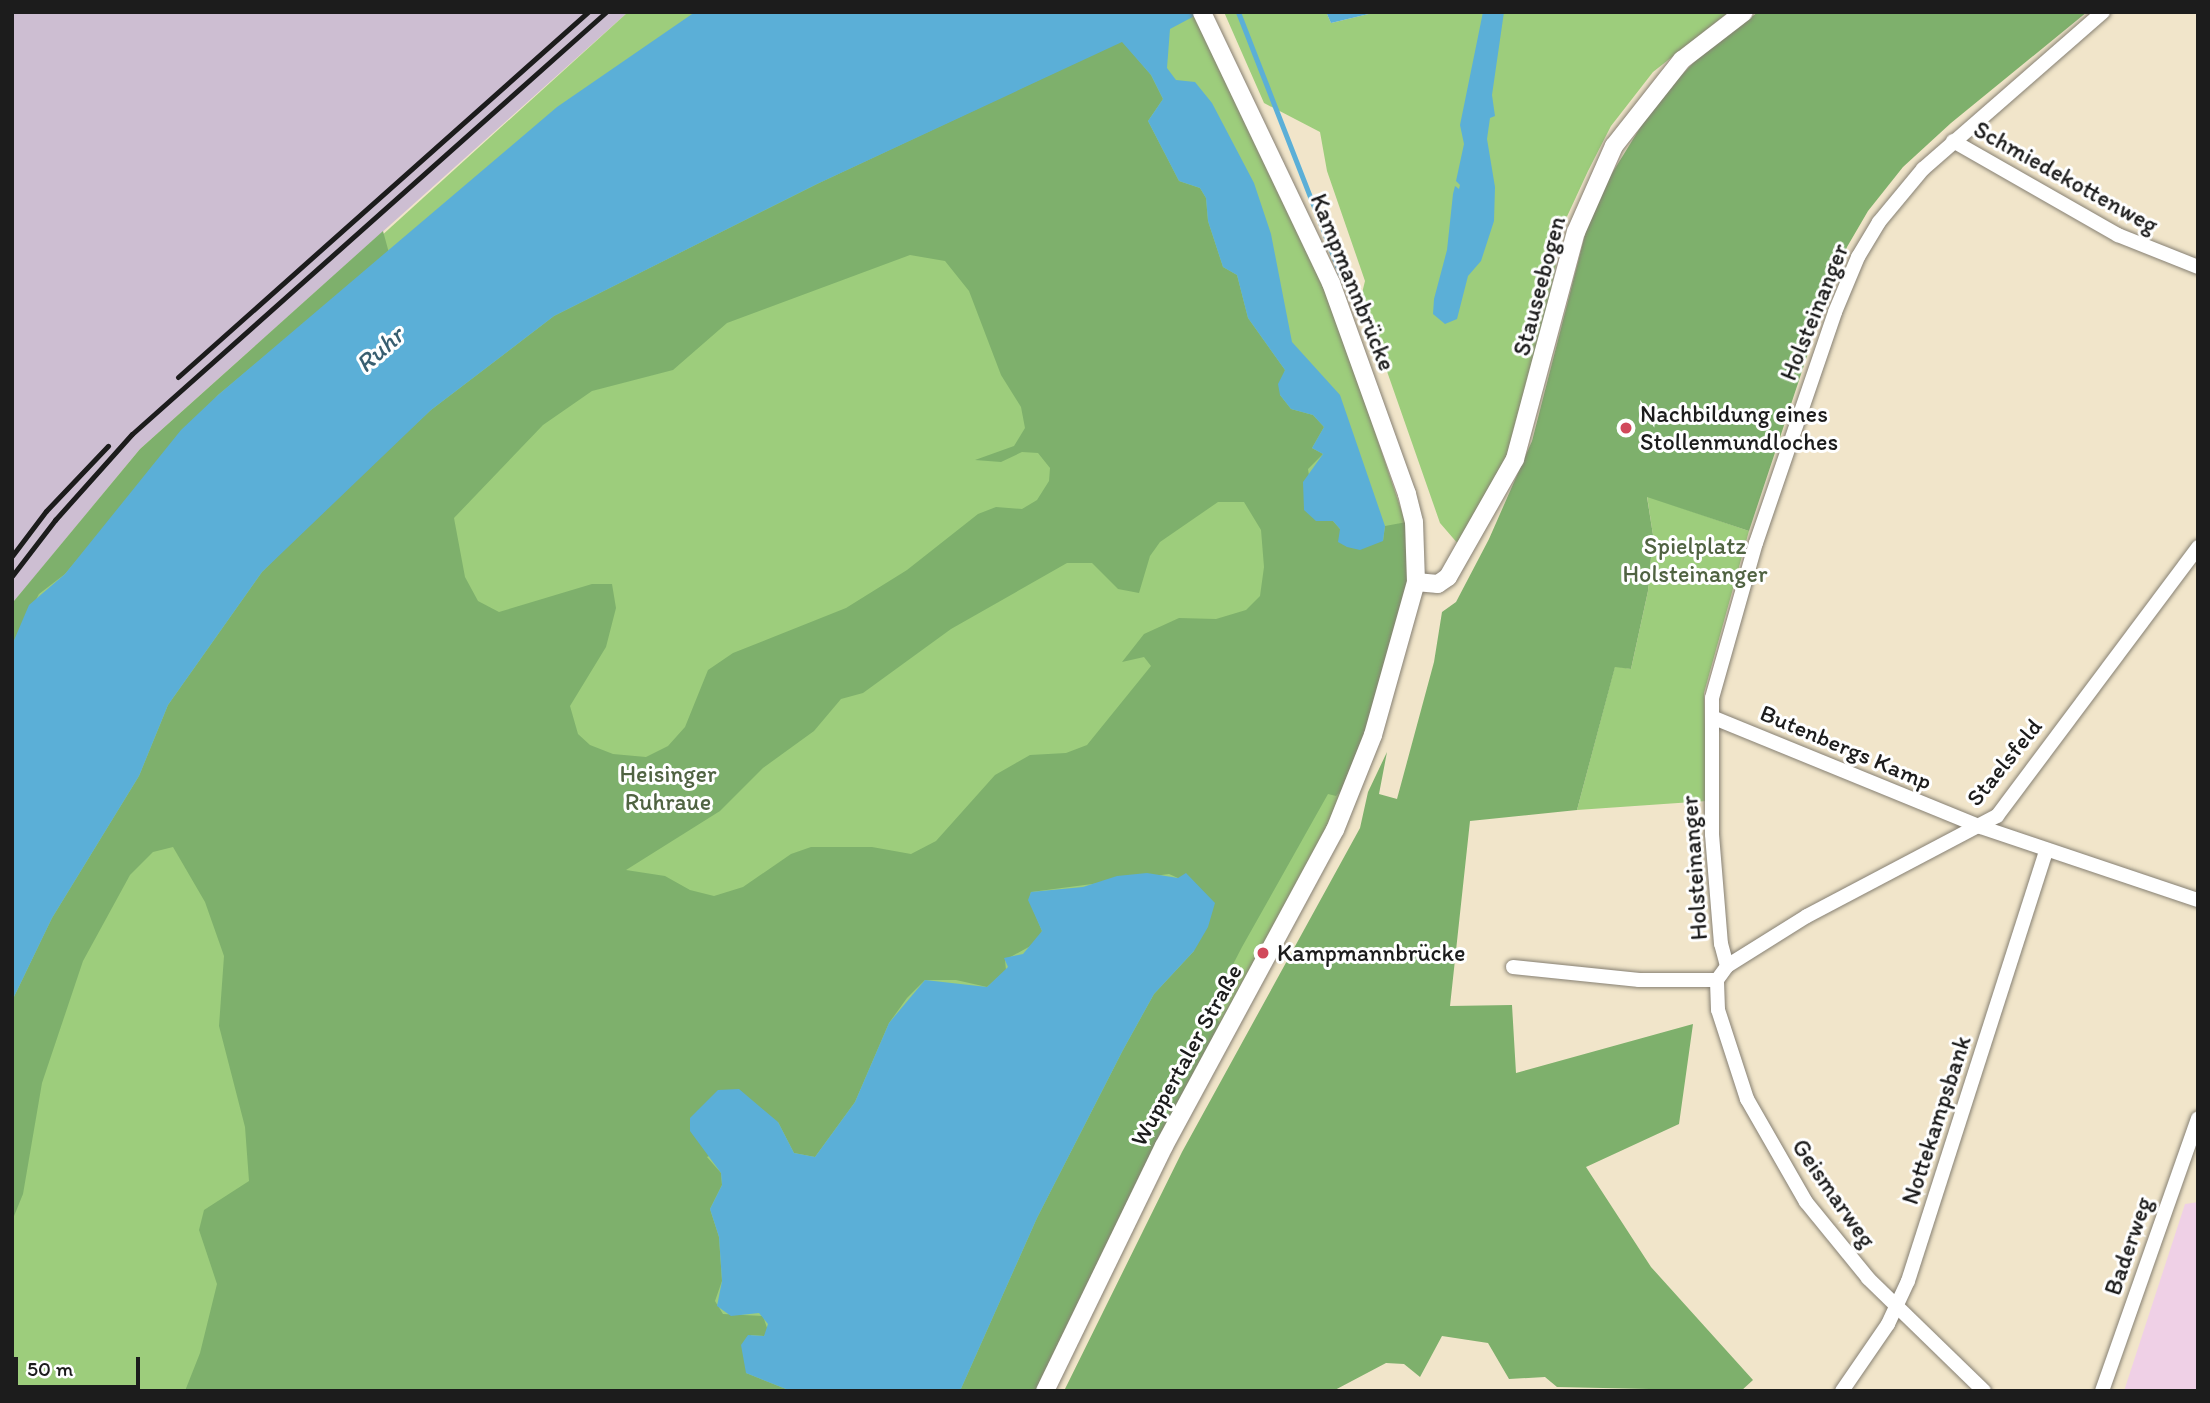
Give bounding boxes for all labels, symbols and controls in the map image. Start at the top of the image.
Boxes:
street label: Schmiedekottenweg [1969,114,2163,240]
street label: Kampmannbrücke [1304,189,1402,375]
street label: Stauseebogen [1507,213,1571,359]
street label: Holsteinanger [1773,239,1855,385]
water label: Ruhr [350,320,410,380]
place label: Nachbildung eines Stollenmundloches [1640,400,1838,456]
marker: Nachbildung eines Stollenmundloches [1618,420,1634,436]
park label: Spielplatz Holsteinanger [1623,532,1767,588]
street label: Butenbergs Kamp [1756,698,1936,796]
street label: Staelsfeld [1960,712,2048,812]
park label: Heisinger Ruhraue [619,760,717,816]
street label: Holsteinanger [1675,795,1713,941]
place label: Kampmannbrücke [1277,939,1465,967]
marker: Kampmannbrücke [1255,945,1271,961]
street label: Wuppertaler Straße [1124,959,1248,1151]
street label: Nottekampsbank [1895,1032,1977,1208]
street label: Geismarweg [1786,1133,1882,1253]
street label: Baderweg [2098,1193,2158,1299]
scale bar [18,1344,144,1388]
text: 50 m [27,1356,73,1381]

